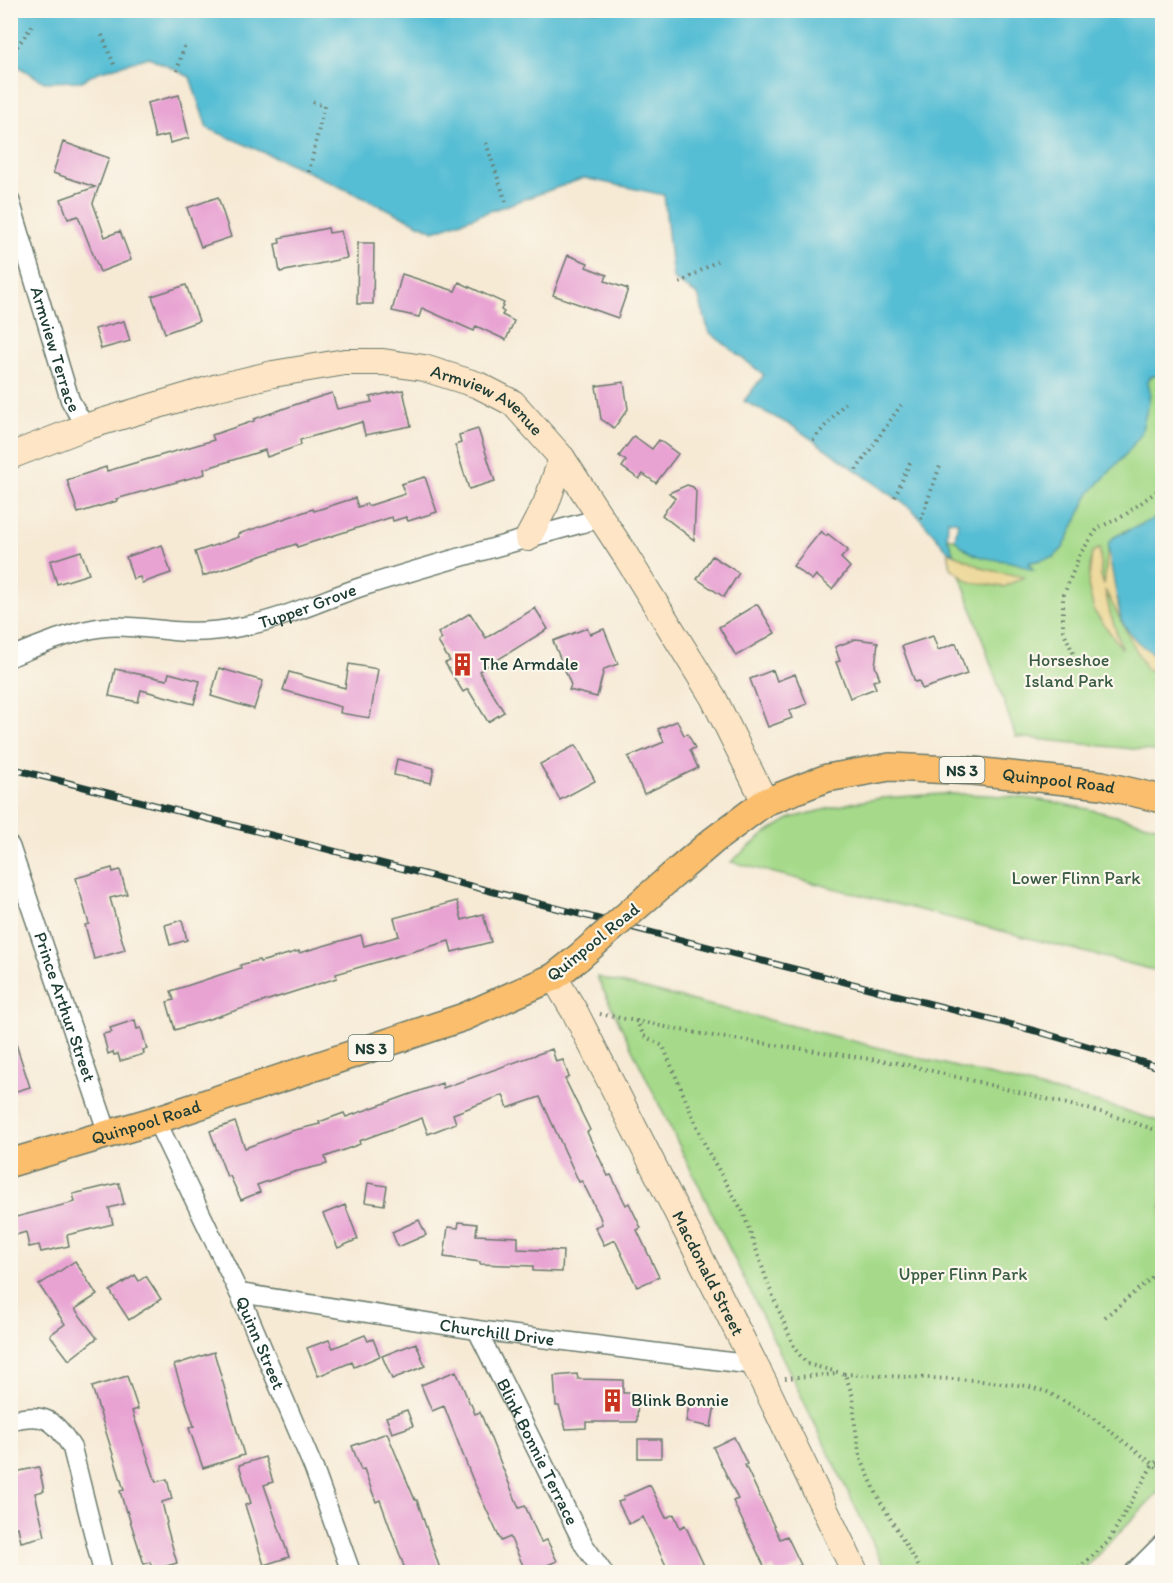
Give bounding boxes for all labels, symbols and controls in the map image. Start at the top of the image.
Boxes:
street label: Armview Terrace [26,284,86,416]
street label: Armview Avenue [428,360,548,440]
street label: Tupper Grove [256,578,359,634]
park label: Horseshoe Island Park [1025,649,1114,692]
building icon: The Armdale [449,651,475,677]
place label: The Armdale [480,653,578,675]
road number: NS 3 [940,757,984,783]
street label: Quinpool Road [1001,763,1118,799]
park label: Lower Flinn Park [1011,867,1141,889]
street label: Quinpool Road [542,898,644,986]
street label: Prince Arthur Street [29,929,101,1085]
road number: NS 3 [348,1035,394,1061]
street label: Quinpool Road [89,1095,204,1149]
street label: Macdonald Street [667,1207,749,1340]
park label: Upper Flinn Park [899,1263,1027,1285]
street label: Quinn Street [231,1293,290,1393]
street label: Churchill Drive [438,1313,556,1351]
street label: Blink Bonnie Terrace [492,1375,583,1529]
building icon: Blink Bonnie [600,1387,626,1413]
place label: Blink Bonnie [631,1389,729,1411]

